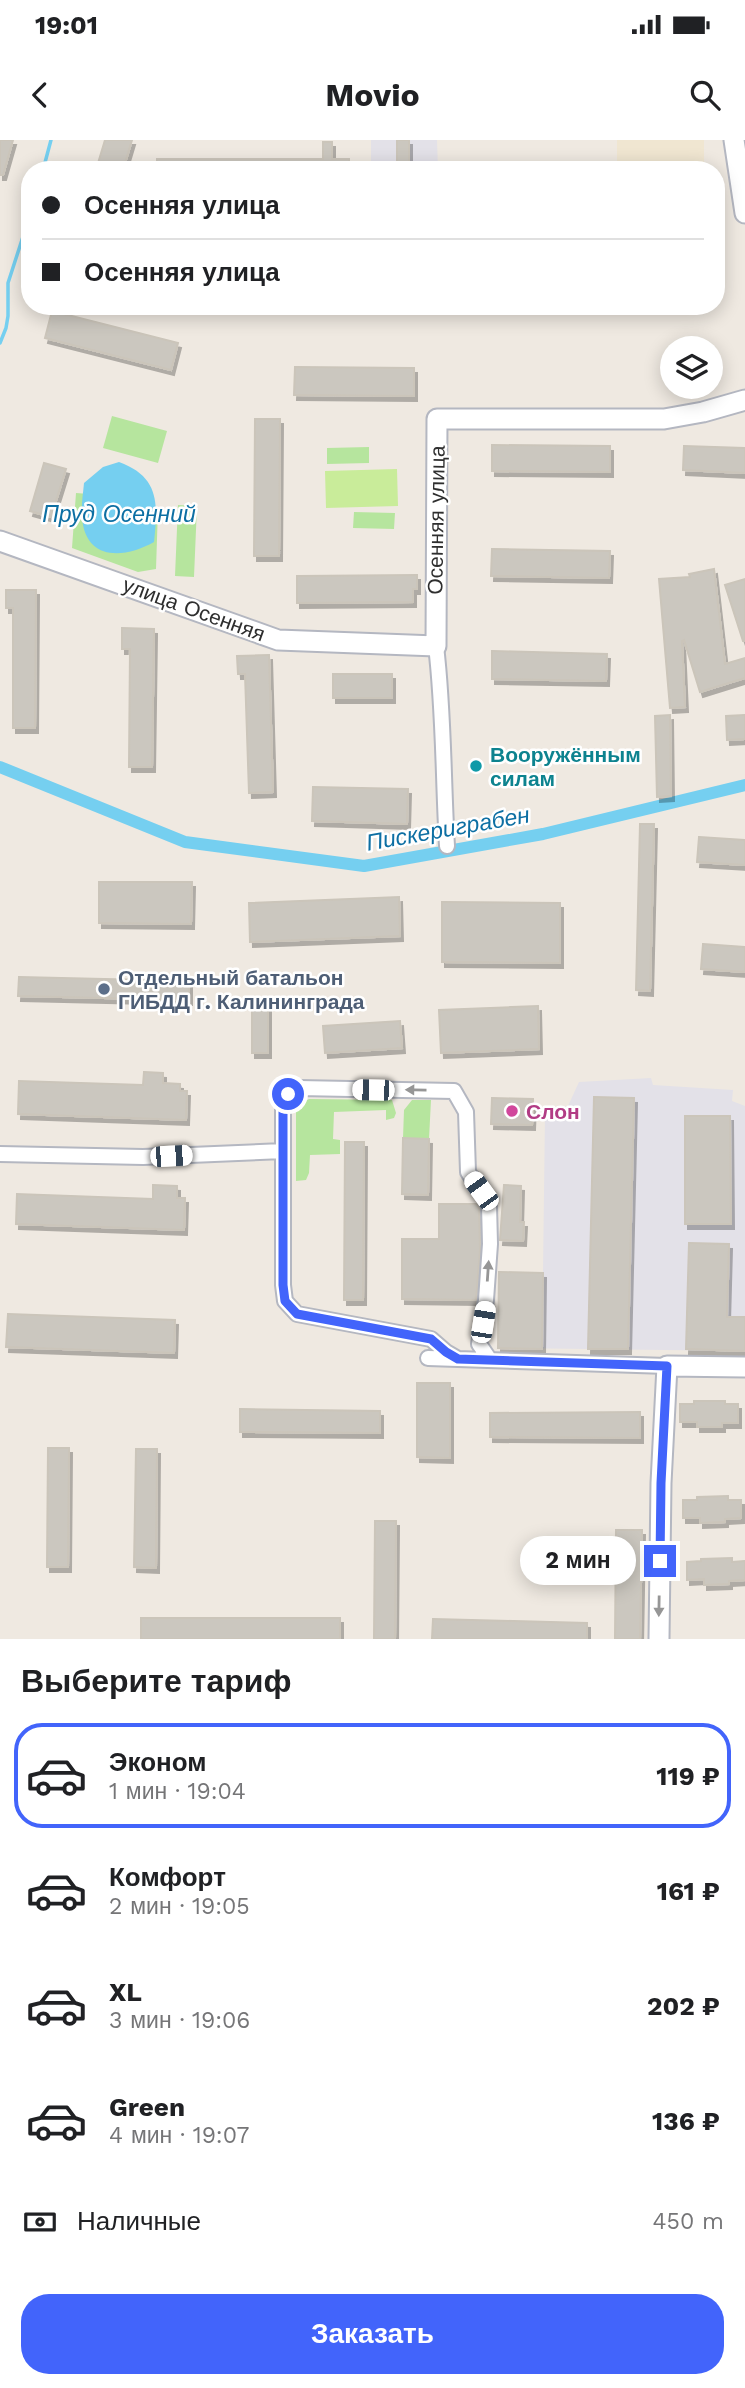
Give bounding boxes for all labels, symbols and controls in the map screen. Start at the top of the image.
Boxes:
text: 19:01 [35,10,98,40]
icon: back [21,76,59,114]
text: Movio [325,76,420,114]
icon: search [686,76,724,114]
text: Осенняя улица [84,190,280,220]
text: Осенняя улица [84,257,280,287]
map controls [660,336,723,399]
button: layers [660,336,723,399]
street label: Осенняя улица [422,445,450,595]
water label: Пруд Осенний [42,501,196,528]
street label: улица Осенняя [120,572,268,646]
place label: Вооружённым силам [490,742,641,791]
marker: Вооружённым силам [468,758,484,774]
water label: Пискериграбен [364,801,532,857]
place label: Отдельный батальон ГИБДД г. Калининграда [118,965,365,1014]
marker: Отдельный батальон ГИБДД г. Калининграда [96,981,112,997]
route start [272,1078,304,1110]
car [352,1079,395,1101]
one-way arrow [405,1085,427,1096]
place label: Слон [526,1099,580,1124]
marker: Слон [504,1103,520,1119]
car [150,1144,193,1168]
car [461,1168,502,1214]
one-way arrow [483,1260,494,1282]
car [470,1300,497,1344]
callout: 2 мин [520,1536,636,1586]
route end [644,1545,676,1577]
text: 2 мин [545,1547,611,1574]
one-way arrow [653,1595,665,1617]
text: Выберите тариф [21,1662,292,1700]
icon: car [25,1744,88,1807]
text: Эконом [109,1747,207,1777]
text: 119 ₽ [656,1761,720,1791]
text: 1 мин · 19:04 [109,1778,246,1805]
icon: car [25,1859,88,1922]
text: Комфорт [109,1862,226,1892]
text: 161 ₽ [657,1876,720,1906]
text: 2 мин · 19:05 [109,1893,250,1920]
icon: car [25,1974,88,2037]
text: XL [109,1977,142,2007]
text: 202 ₽ [647,1991,720,2021]
text: 3 мин · 19:06 [109,2007,250,2034]
icon: car [25,2089,88,2152]
text: Green [109,2092,185,2122]
text: 136 ₽ [652,2106,720,2136]
text: 4 мин · 19:07 [109,2122,249,2149]
icon: cash [21,2203,59,2241]
text: Наличные [77,2206,201,2236]
text: 450 m [652,2208,724,2235]
button: Заказать [21,2294,724,2374]

